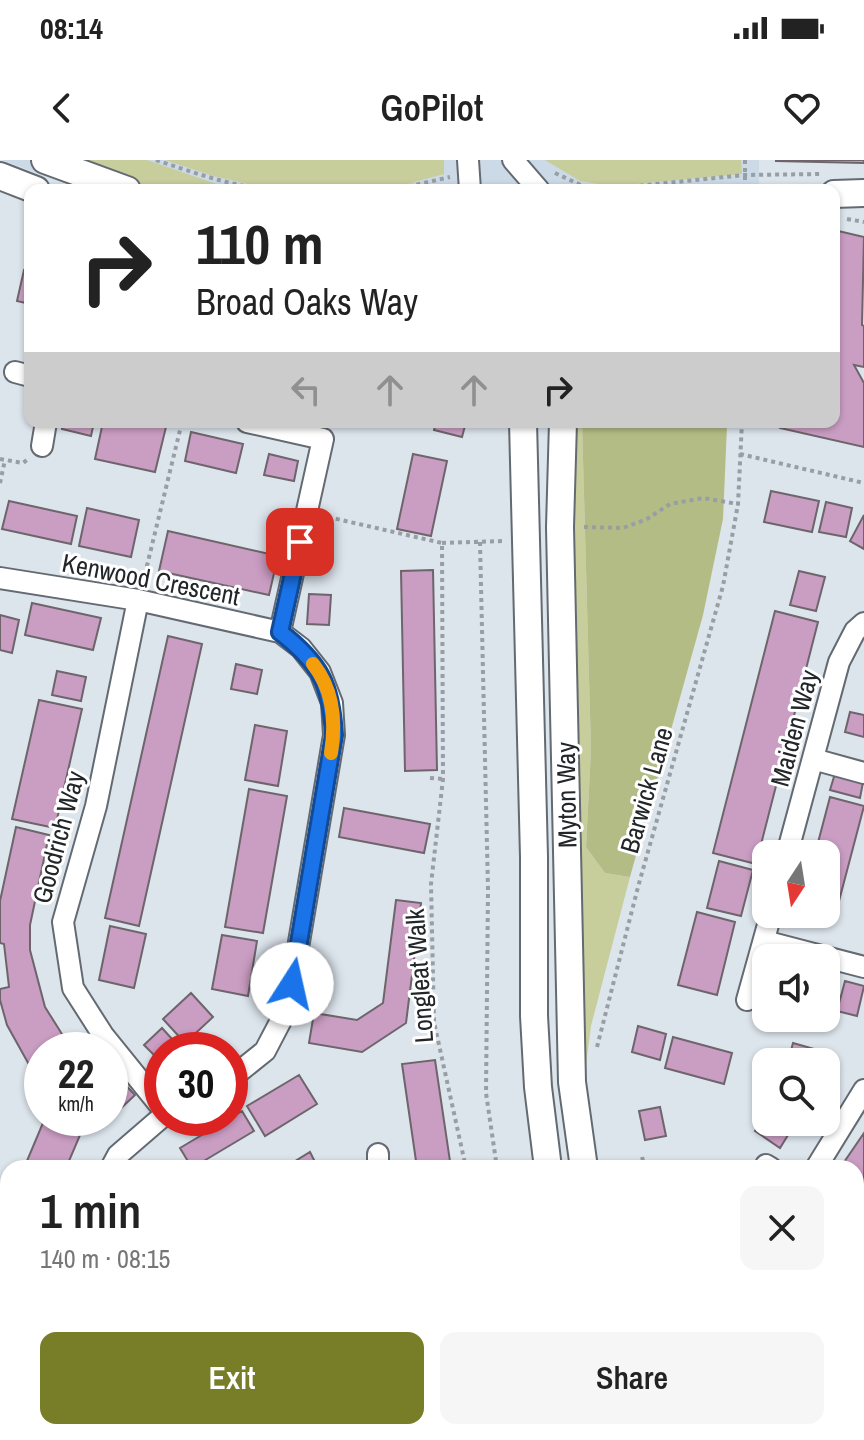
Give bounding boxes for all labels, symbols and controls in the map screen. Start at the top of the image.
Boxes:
text: 08:14 [40,8,103,48]
text: GoPilot [381,84,483,132]
icon: back [40,86,84,130]
icon: heart [780,86,824,130]
text: 110 m [196,206,324,281]
icon: right [64,216,168,320]
text: Broad Oaks Way [196,278,418,326]
icon: left [284,368,328,412]
icon: ahead [368,368,412,412]
icon: ahead [452,368,496,412]
icon: right [536,368,580,412]
pin [266,508,334,576]
icon: arrive [278,520,322,564]
street label: Kenwood Crescent [59,545,243,613]
street label: Maiden Way [762,666,826,790]
street label: Barwick Lane [611,723,681,857]
street label: Myton Way [548,741,584,848]
street label: Goodrich Way [24,767,93,907]
north arrow [752,840,840,928]
map controls [752,840,840,1136]
street label: Longleat Walk [397,907,441,1044]
position arrow [250,942,334,1026]
button: sound [752,944,840,1032]
speed limit sign: 30 [144,1032,248,1136]
text: 22 [58,1047,94,1100]
button: search [752,1048,840,1136]
text: km/h [58,1090,94,1117]
text: 1 min [40,1178,141,1243]
button: close [740,1186,824,1270]
text: 140 m · 08:15 [40,1241,170,1276]
button: Exit [40,1332,424,1424]
button: Share [440,1332,824,1424]

